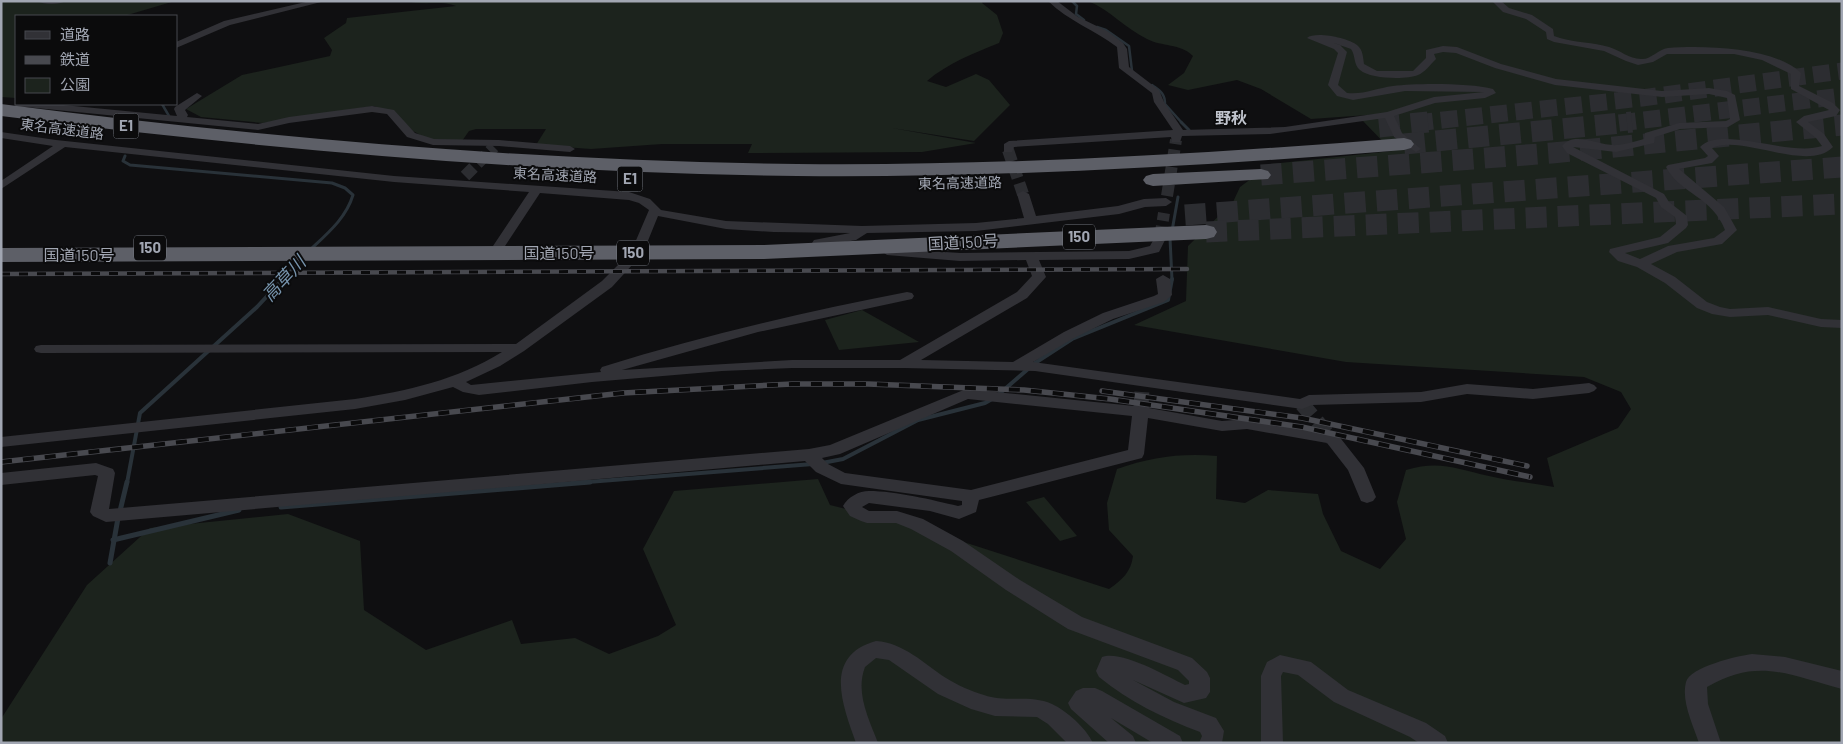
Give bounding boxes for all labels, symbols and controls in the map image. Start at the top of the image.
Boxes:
legend [15,15,178,105]
text: 道路 [60,25,90,43]
text: 鉄道 [60,50,90,68]
text: 公園 [60,75,90,93]
district label: 野秋 [1215,108,1247,127]
road number: E1 [114,114,138,138]
street label: 東名高速道路 [19,115,105,142]
street label: 東名高速道路 [513,164,597,185]
road number: E1 [618,166,642,192]
street label: 東名高速道路 [918,173,1002,192]
road number: 150 [1063,224,1095,250]
street label: 国道150号 [927,230,999,253]
road number: 150 [134,236,166,260]
road number: 150 [617,240,649,266]
street label: 国道150号 [524,243,594,262]
street label: 国道150号 [44,245,114,264]
water label: 高草川 [257,250,311,306]

